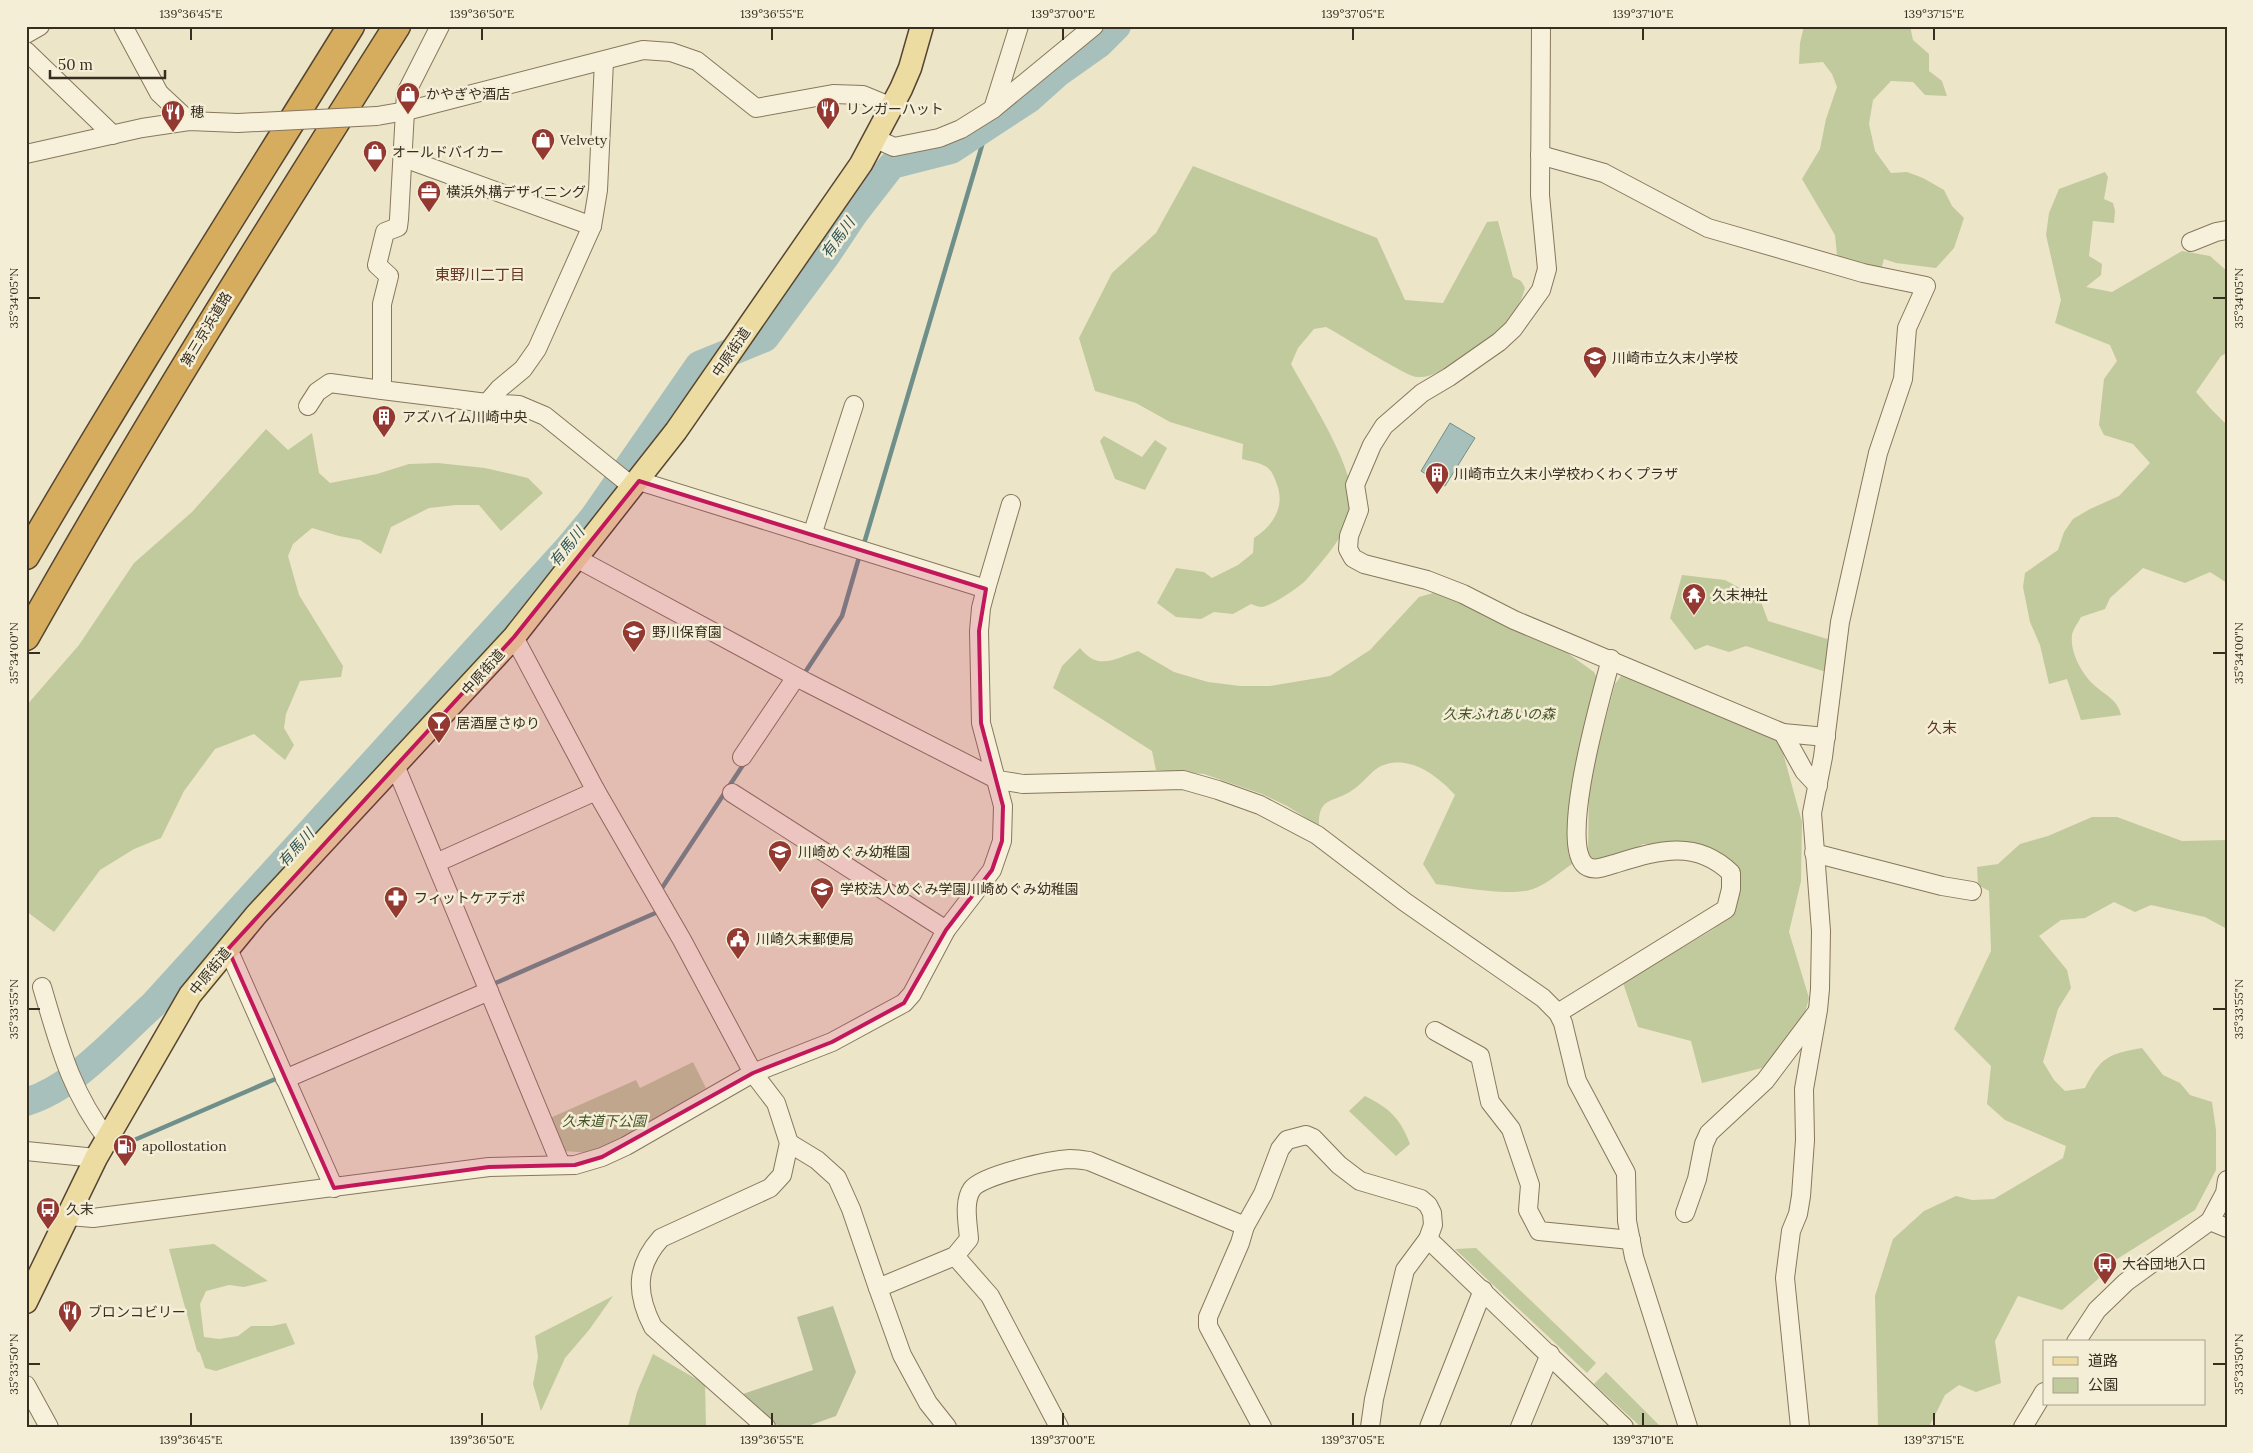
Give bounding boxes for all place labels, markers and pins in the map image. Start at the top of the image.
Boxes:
shop icon: かやぎや酒店 [395,81,421,115]
place label: かやぎや酒店 [426,85,510,103]
restaurant icon: リンガーハット [815,96,841,130]
restaurant icon: 穂 [160,99,186,133]
place label: リンガーハット [846,100,944,118]
place label: 穂 [190,103,204,121]
shop icon: Velvety [530,127,556,161]
place label: Velvety [559,131,608,149]
shop icon: オールドバイカー [362,139,388,173]
place label: オールドバイカー [392,143,504,161]
office icon: 横浜外構デザイニング [416,179,442,213]
place label: 横浜外構デザイニング [446,183,586,201]
school or university icon: 川崎市立久末小学校 [1582,345,1608,379]
place label: 川崎市立久末小学校 [1612,349,1738,367]
building icon: アズハイム川崎中央 [371,404,397,438]
place label: アズハイム川崎中央 [402,408,527,426]
building icon: 川崎市立久末小学校わくわくプラザ [1424,461,1450,495]
place label: 川崎市立久末小学校わくわくプラザ [1454,465,1678,483]
temple icon: 久末神社 [1681,582,1707,616]
place label: 久末神社 [1712,586,1768,604]
school or university icon: 野川保育園 [621,619,647,653]
place label: 野川保育園 [652,623,722,641]
bar icon: 居酒屋さゆり [426,710,452,744]
place label: 居酒屋さゆり [456,714,540,732]
school or university icon: 川崎めぐみ幼稚園 [767,839,793,873]
place label: 川崎めぐみ幼稚園 [798,843,910,861]
school or university icon: 学校法人めぐみ学園川崎めぐみ幼稚園 [809,876,835,910]
place label: 学校法人めぐみ学園川崎めぐみ幼稚園 [840,880,1079,898]
pharmacy icon: フィットケアデポ [383,885,409,919]
place label: フィットケアデポ [414,889,526,907]
public building icon: 川崎久末郵便局 [725,926,751,960]
place label: 川崎久末郵便局 [756,930,854,948]
fuel station icon: apollostation [112,1133,138,1167]
place label: apollostation [142,1137,227,1155]
bus stop icon: 久末 [35,1196,61,1230]
place label: 久末 [66,1200,94,1218]
bus stop icon: 大谷団地入口 [2092,1251,2118,1285]
place label: 大谷団地入口 [2122,1255,2206,1273]
restaurant icon: ブロンコビリー [57,1299,83,1333]
place label: ブロンコビリー [88,1303,186,1321]

